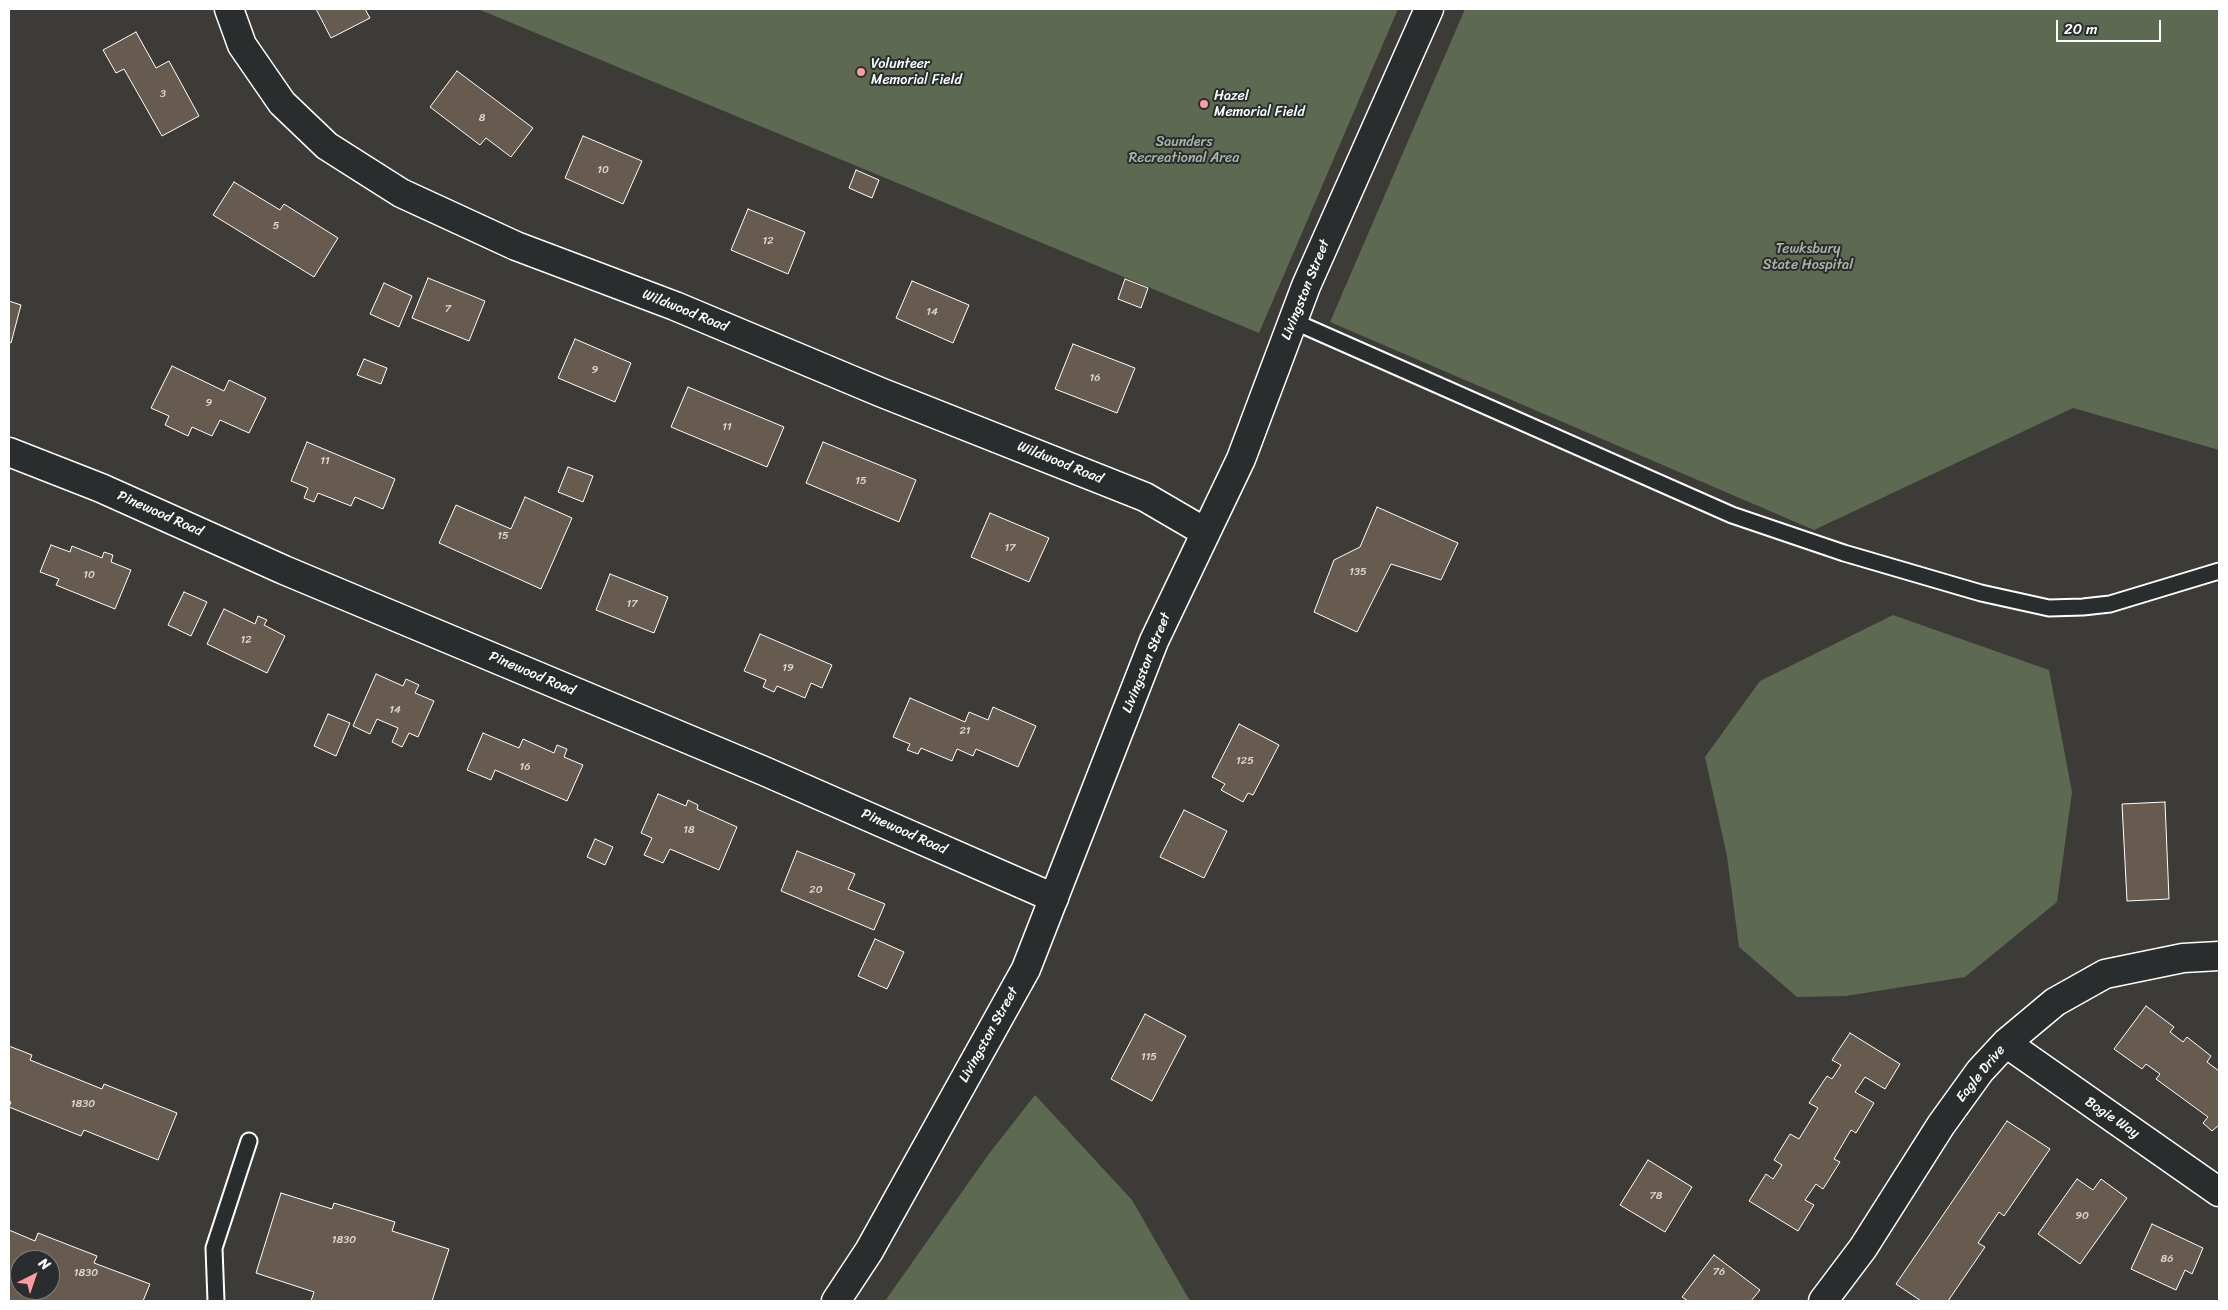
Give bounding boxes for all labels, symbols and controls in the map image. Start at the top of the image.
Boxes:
scale bar [2058,10,2163,42]
text: 20 m [2064,16,2098,42]
place label: Volunteer Memorial Field [871,56,962,88]
marker: Volunteer Memorial Field [855,66,867,78]
house number: 3 [160,87,166,101]
place label: Hazel Memorial Field [1214,88,1305,120]
marker: Hazel Memorial Field [1198,98,1210,110]
house number: 8 [479,111,485,125]
park label: Saunders Recreational Area [1129,134,1239,166]
house number: 10 [597,163,609,177]
house number: 5 [273,219,279,233]
house number: 12 [762,234,774,248]
street label: Livingston Street [1278,237,1334,343]
park label: Tewksbury State Hospital [1763,241,1853,274]
street label: Wildwood Road [640,286,730,336]
house number: 7 [445,302,451,316]
house number: 14 [926,305,938,319]
house number: 9 [592,363,598,377]
house number: 16 [1090,371,1100,385]
house number: 9 [206,396,212,410]
house number: 11 [722,420,732,434]
street label: Wildwood Road [1015,438,1105,488]
house number: 11 [320,454,330,468]
house number: 15 [855,474,867,488]
street label: Pinewood Road [115,488,205,540]
house number: 15 [497,529,509,543]
house number: 17 [1005,541,1015,555]
house number: 135 [1349,565,1367,579]
house number: 10 [83,568,95,582]
house number: 17 [627,597,637,611]
street label: Livingston Street [1119,610,1175,716]
house number: 12 [240,633,252,647]
street label: Pinewood Road [486,648,578,700]
house number: 19 [782,661,794,675]
house number: 14 [389,703,401,717]
house number: 21 [959,724,971,738]
house number: 125 [1236,754,1254,768]
house number: 16 [520,760,530,774]
street label: Pinewood Road [859,806,949,858]
house number: 18 [683,823,695,837]
house number: 20 [809,883,823,897]
street label: Livingston Street [956,984,1022,1086]
street label: Eagle Drive [1953,1042,2009,1106]
house number: 115 [1141,1050,1157,1064]
street label: Bogie Way [2081,1094,2143,1142]
house number: 1830 [71,1097,95,1111]
house number: 78 [1650,1189,1662,1203]
house number: 90 [2075,1209,2089,1223]
house number: 1830 [332,1233,356,1247]
north arrow [10,1250,60,1300]
text: N [33,1251,56,1277]
house number: 86 [2161,1252,2173,1266]
house number: 76 [1713,1265,1725,1279]
house number: 1830 [74,1266,98,1280]

